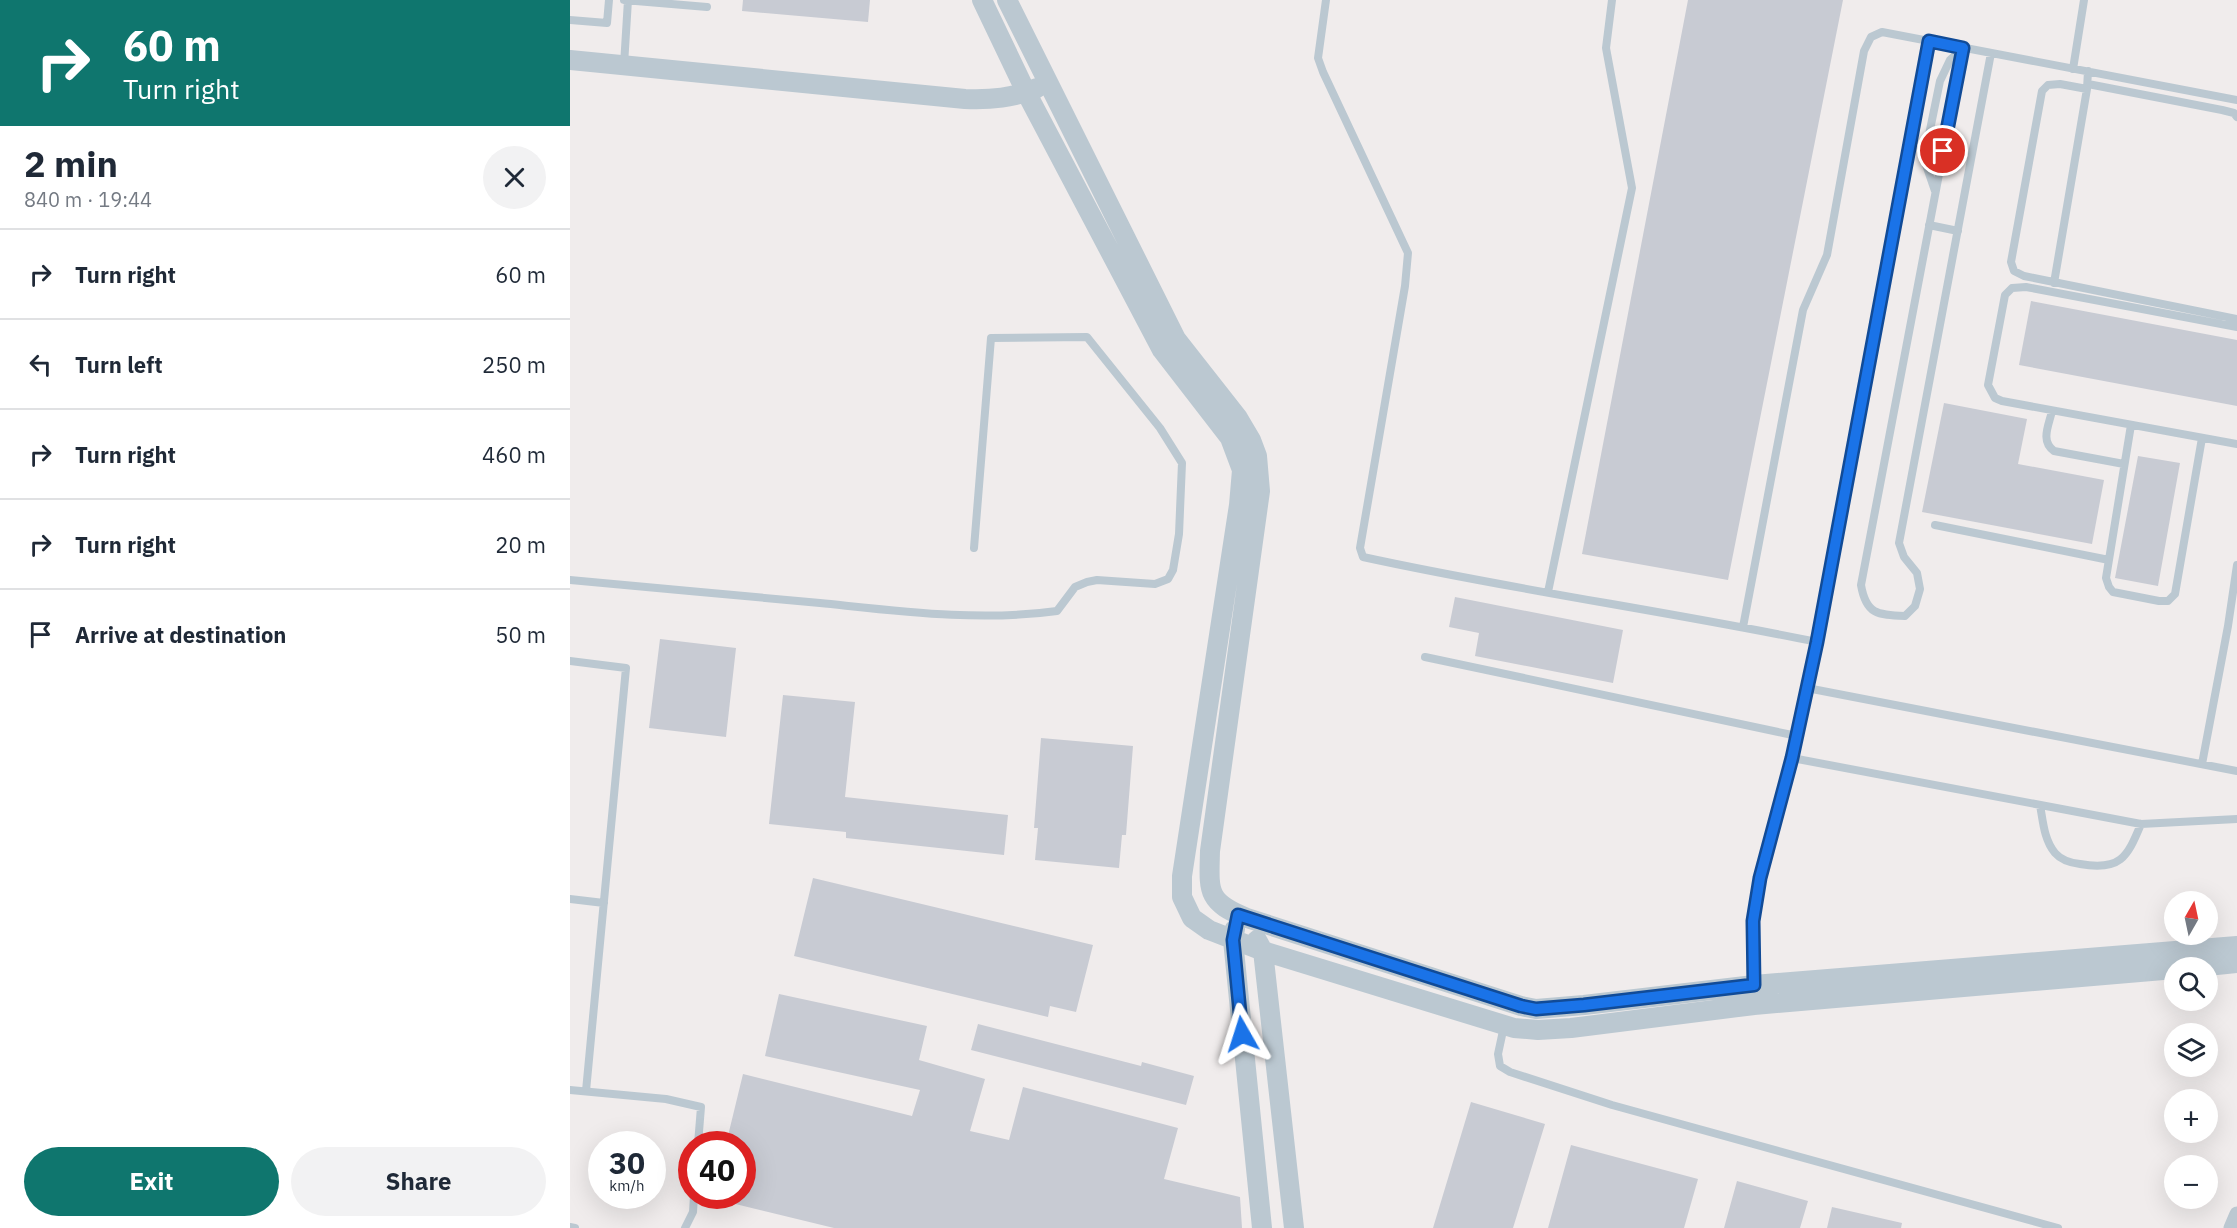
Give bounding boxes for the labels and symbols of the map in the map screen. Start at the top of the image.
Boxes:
pin [1917,125,1968,176]
north arrow [2164,891,2218,945]
position arrow [1210,1002,1274,1066]
speed limit sign: 40 [678,1131,756,1209]

